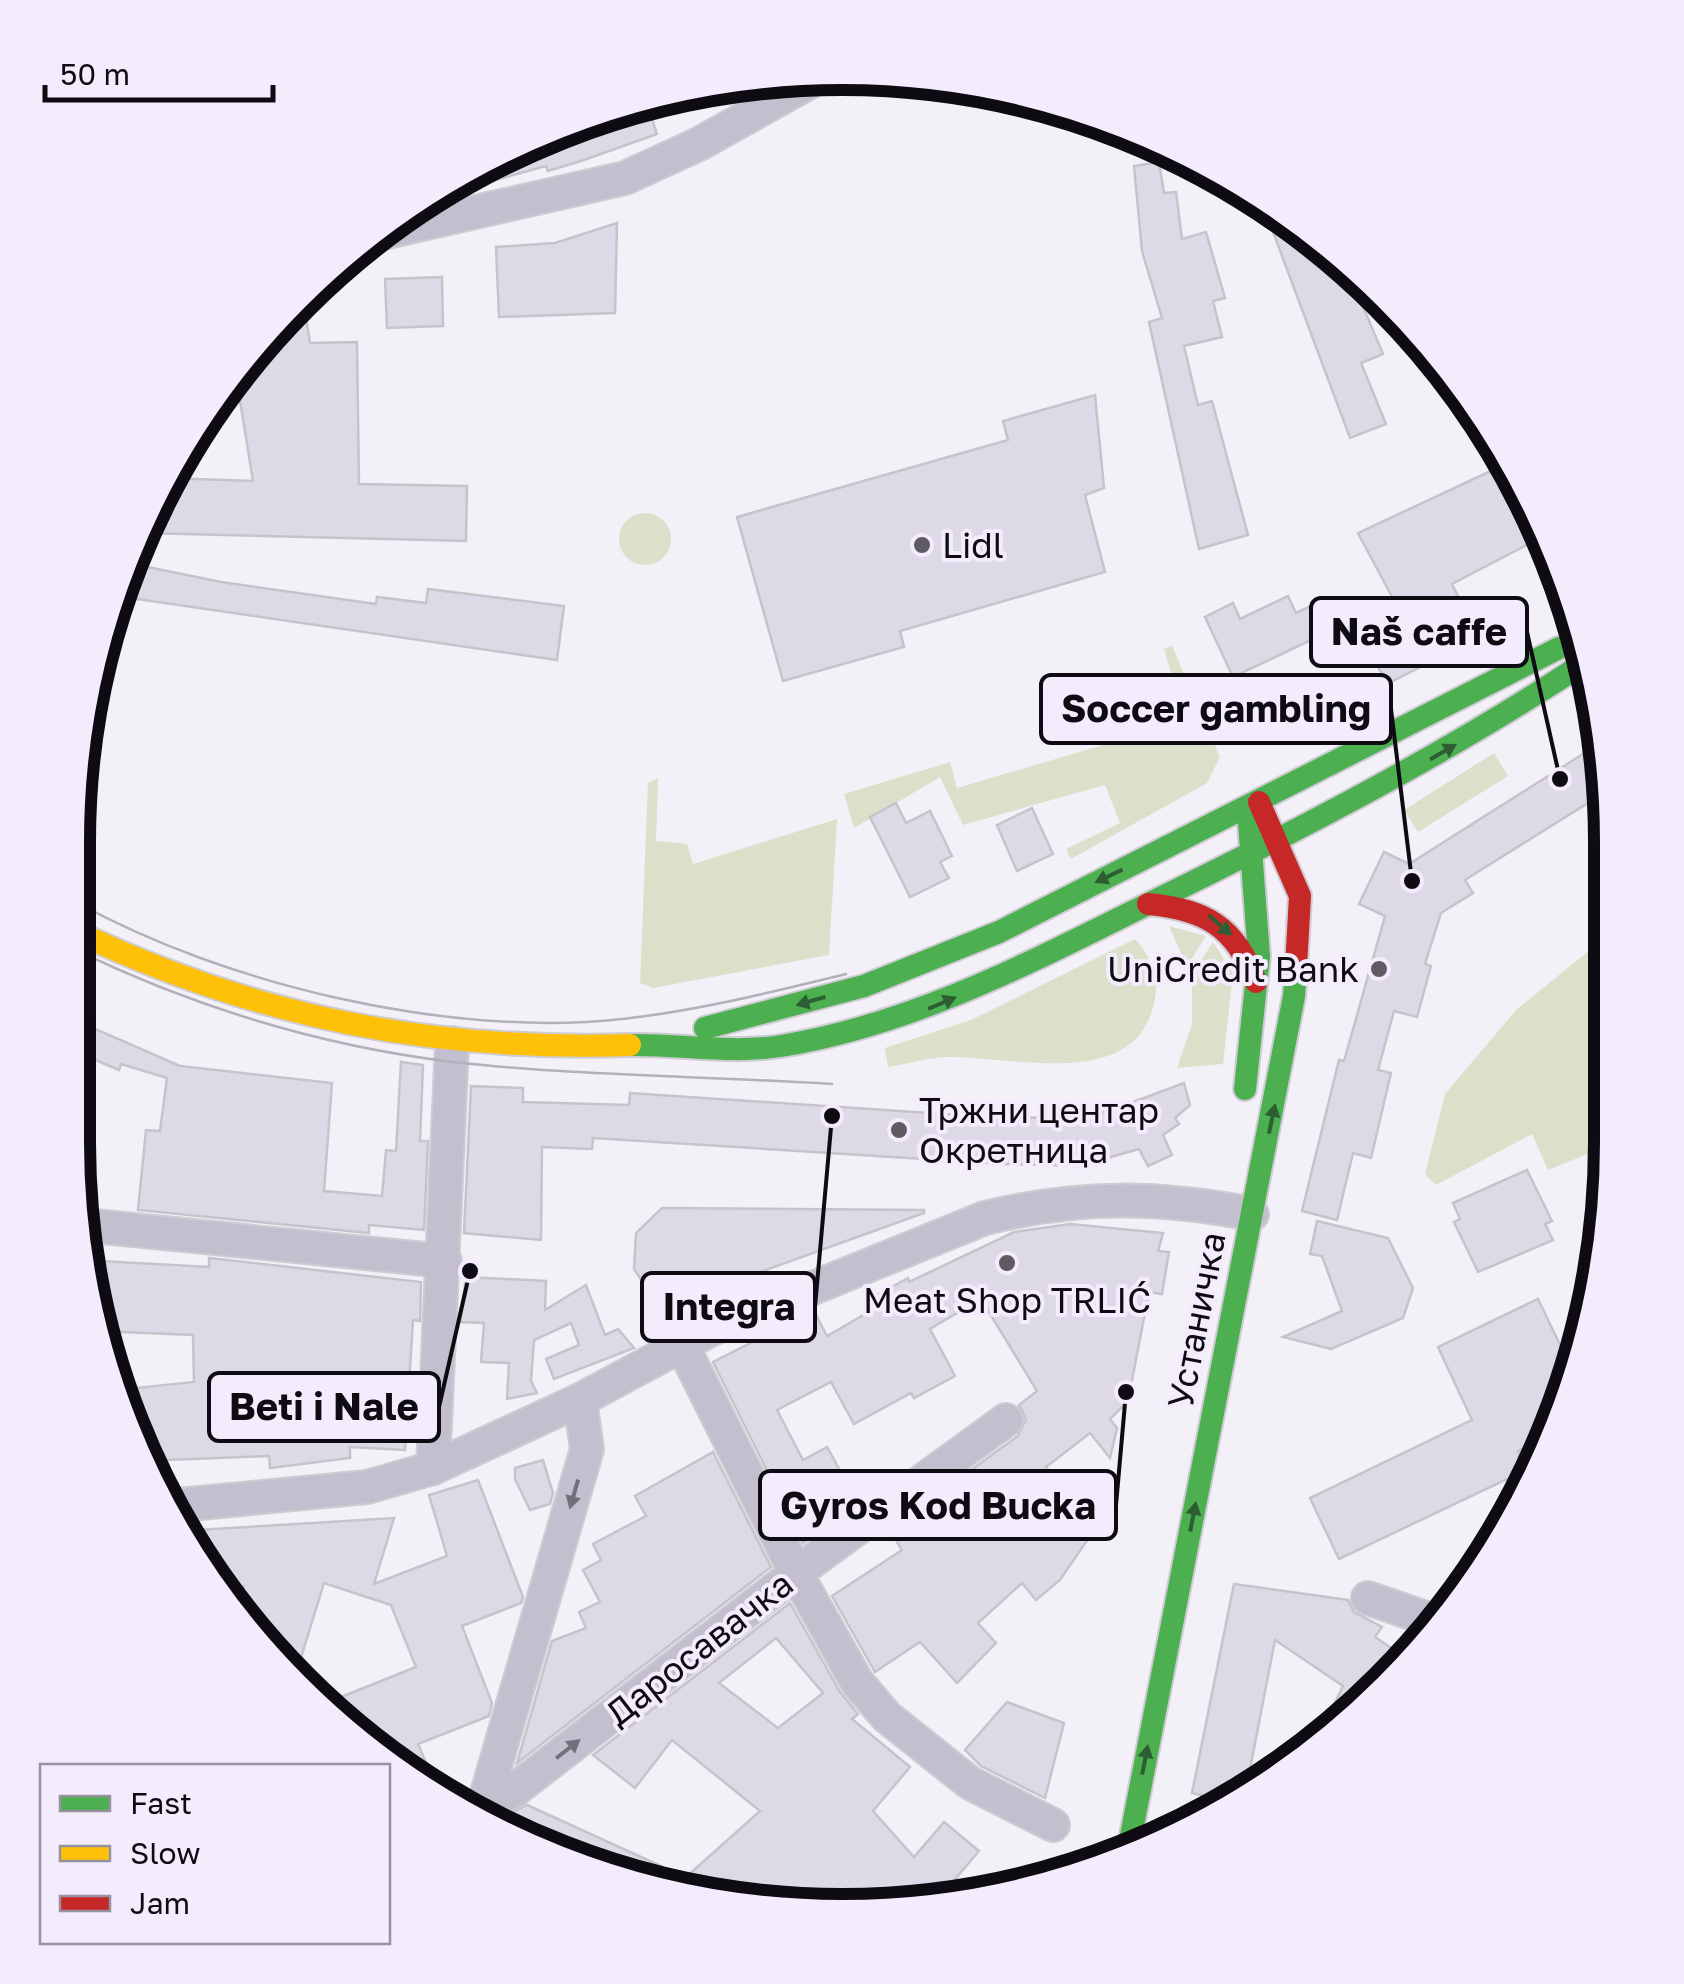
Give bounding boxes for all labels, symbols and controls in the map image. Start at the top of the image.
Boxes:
scale bar [45,40,272,102]
text: 50 m [60,56,130,92]
place label: Lidl [942,524,1004,566]
marker: Lidl [911,534,933,556]
callout: Naš caffe [1311,598,1527,666]
text: Naš caffe [1331,608,1507,653]
callout: Soccer gambling [1041,675,1391,743]
text: Soccer gambling [1061,685,1371,731]
one-way arrow [1429,744,1457,762]
one-way arrow [1095,868,1124,885]
one-way arrow [1207,914,1232,936]
place label: UniCredit Bank [1107,948,1359,990]
marker: UniCredit Bank [1368,958,1390,980]
one-way arrow [795,994,826,1009]
one-way arrow [927,995,957,1011]
place label: Тржни центар Окретница [919,1089,1159,1171]
one-way arrow [1264,1103,1280,1134]
marker: Тржни центар Окретница [888,1119,910,1141]
street label: Устаничка [1158,1228,1234,1412]
marker: Meat Shop TRLIĆ [996,1252,1018,1274]
callout: Integra [642,1273,815,1341]
place label: Meat Shop TRLIĆ [863,1279,1151,1321]
text: Integra [662,1283,796,1329]
callout: Beti i Nale [209,1373,439,1441]
text: Beti i Nale [229,1383,419,1428]
callout: Gyros Kod Bucka [760,1471,1116,1539]
one-way arrow [565,1479,581,1510]
text: Gyros Kod Bucka [780,1482,1096,1528]
one-way arrow [1186,1501,1202,1532]
street label: Даросавачка [597,1562,801,1734]
one-way arrow [555,1739,581,1760]
one-way arrow [1138,1744,1154,1775]
legend [40,1764,390,1944]
text: Fast [130,1785,192,1821]
text: Slow [130,1835,201,1871]
text: Jam [130,1885,190,1921]

